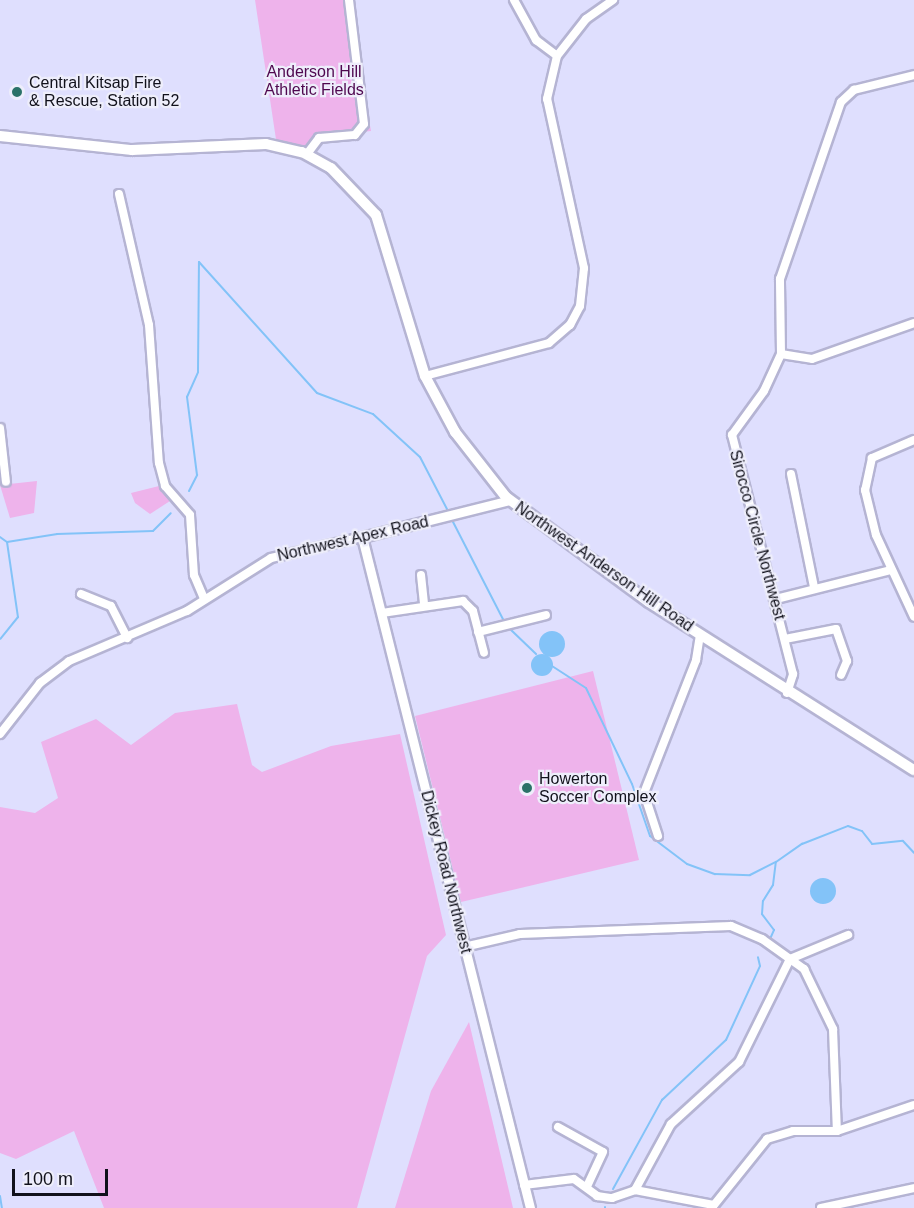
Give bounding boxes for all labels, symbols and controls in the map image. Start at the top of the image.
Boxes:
park label: Anderson Hill Athletic Fields [264,62,364,100]
place label: Central Kitsap Fire & Rescue, Station 52 [29,73,179,111]
marker: Central Kitsap Fire & Rescue, Station 52 [10,85,24,99]
street label: Sirocco Circle Northwest [725,448,789,622]
street label: Northwest Anderson Hill Road [511,498,697,636]
street label: Northwest Apex Road [275,512,431,566]
place label: Howerton Soccer Complex [539,769,656,807]
marker: Howerton Soccer Complex [520,781,534,795]
street label: Dickey Road Northwest [416,789,476,955]
scale bar [15,1157,111,1195]
text: 100 m [23,1169,73,1189]

